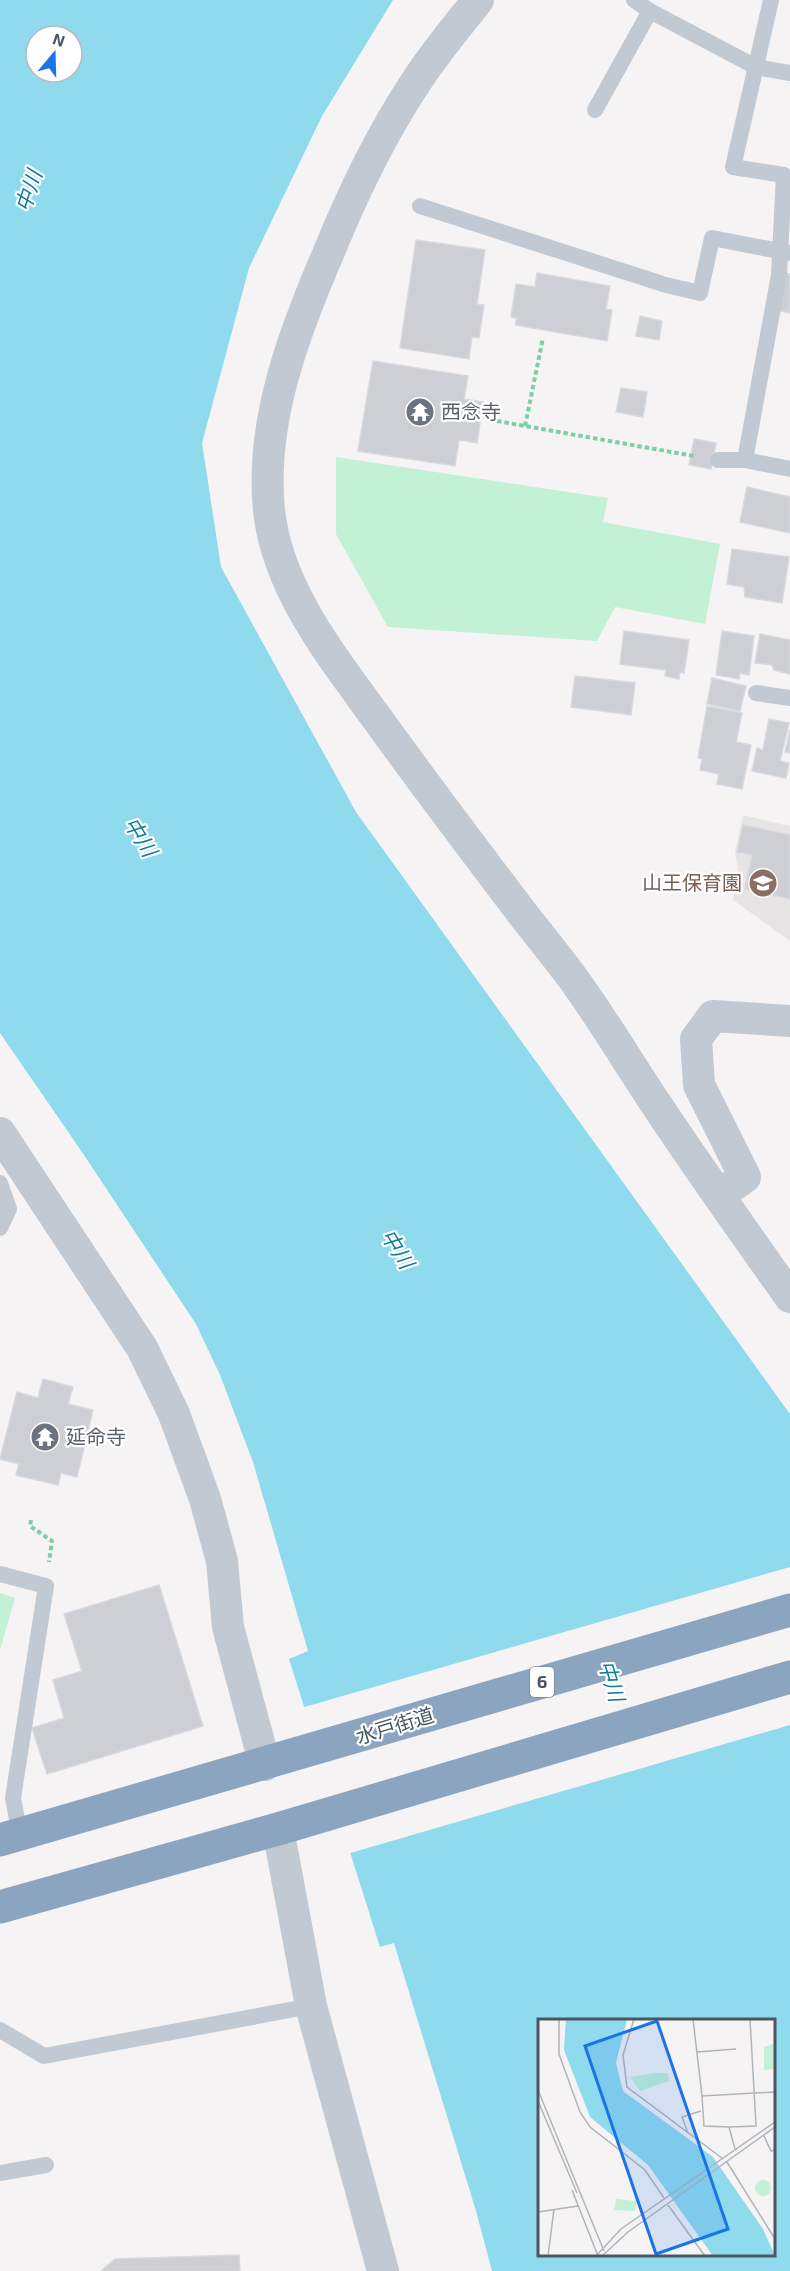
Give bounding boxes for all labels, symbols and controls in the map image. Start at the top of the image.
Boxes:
north arrow [24,24,84,84]
text: N [50,28,68,50]
water label: 中川 [9,165,47,214]
temple icon: 西念寺 [404,396,436,428]
place label: 西念寺 [441,399,501,423]
water label: 中川 [120,812,164,862]
school or university icon: 山王保育園 [747,867,779,899]
place label: 山王保育園 [642,870,742,894]
water label: 中川 [377,1224,421,1274]
temple icon: 延命寺 [29,1421,61,1453]
place label: 延命寺 [66,1424,126,1448]
water label: 中川 [594,1657,631,1706]
road number: 6 [530,1667,554,1697]
street label: 水戸街道 [353,1702,436,1748]
inset map [538,2019,775,2256]

